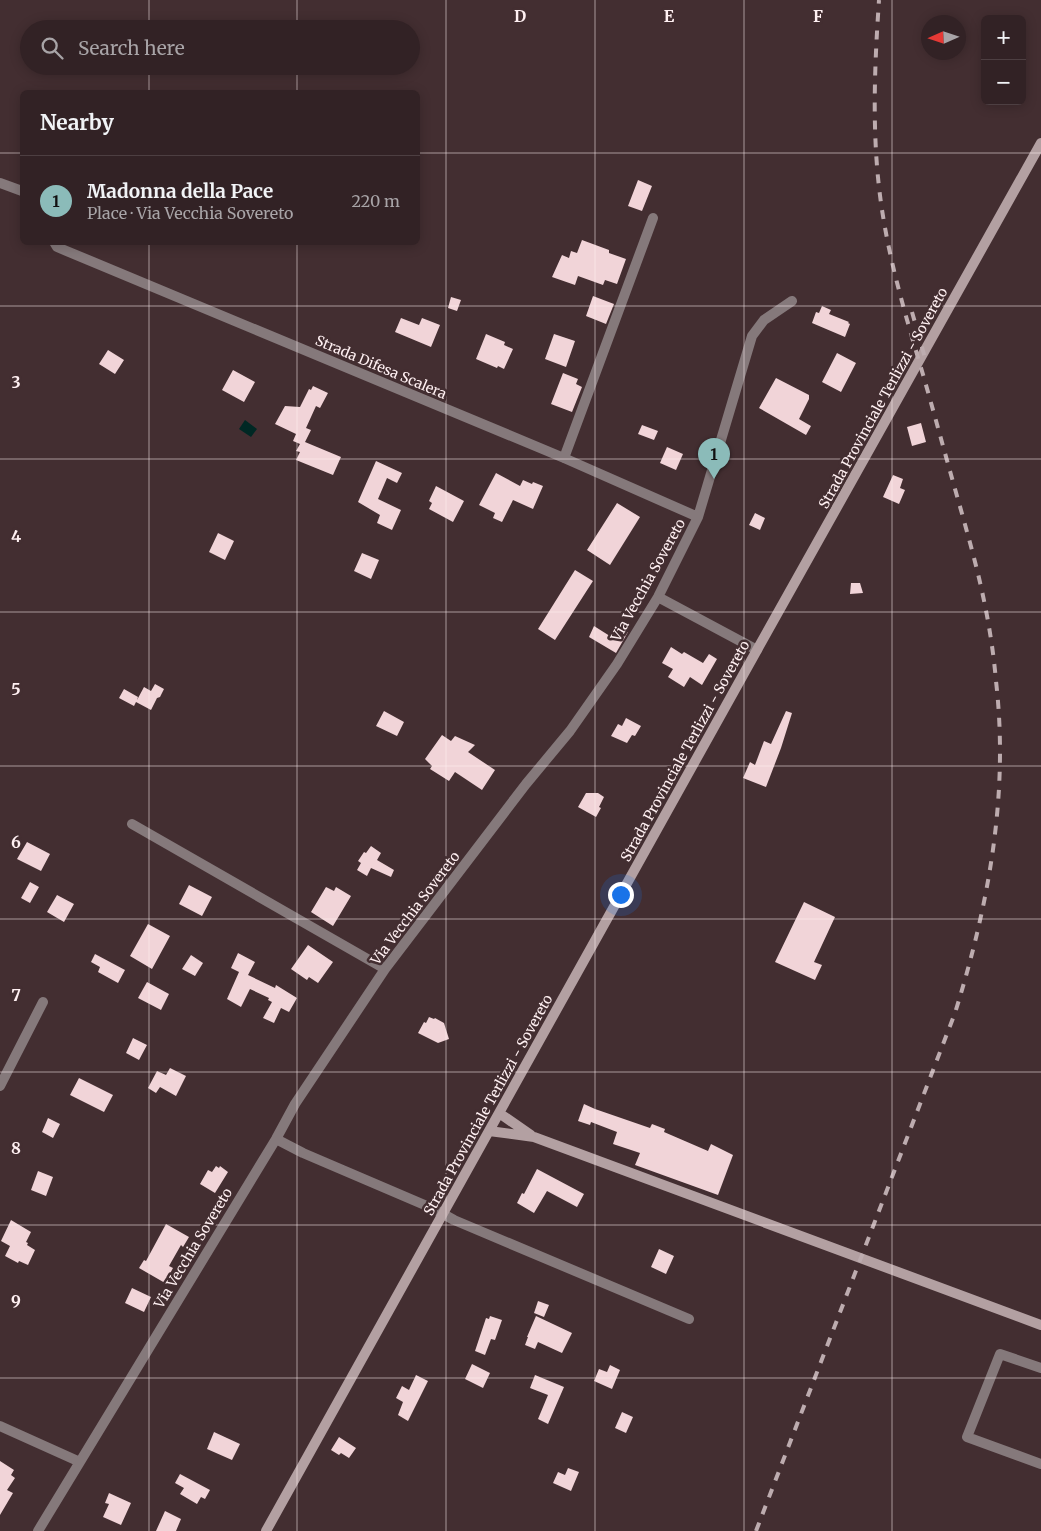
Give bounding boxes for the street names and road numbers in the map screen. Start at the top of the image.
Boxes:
street label: Strada Provinciale Terlizzi - Sovereto [815,284,951,512]
street label: Strada Difesa Scalera [313,331,450,403]
street label: Via Vecchia Sovereto [606,516,689,645]
street label: Strada Provinciale Terlizzi - Sovereto [617,637,753,865]
street label: Via Vecchia Sovereto [366,848,464,969]
street label: Strada Provinciale Terlizzi - Sovereto [420,991,556,1219]
street label: Via Vecchia Sovereto [149,1184,236,1312]

